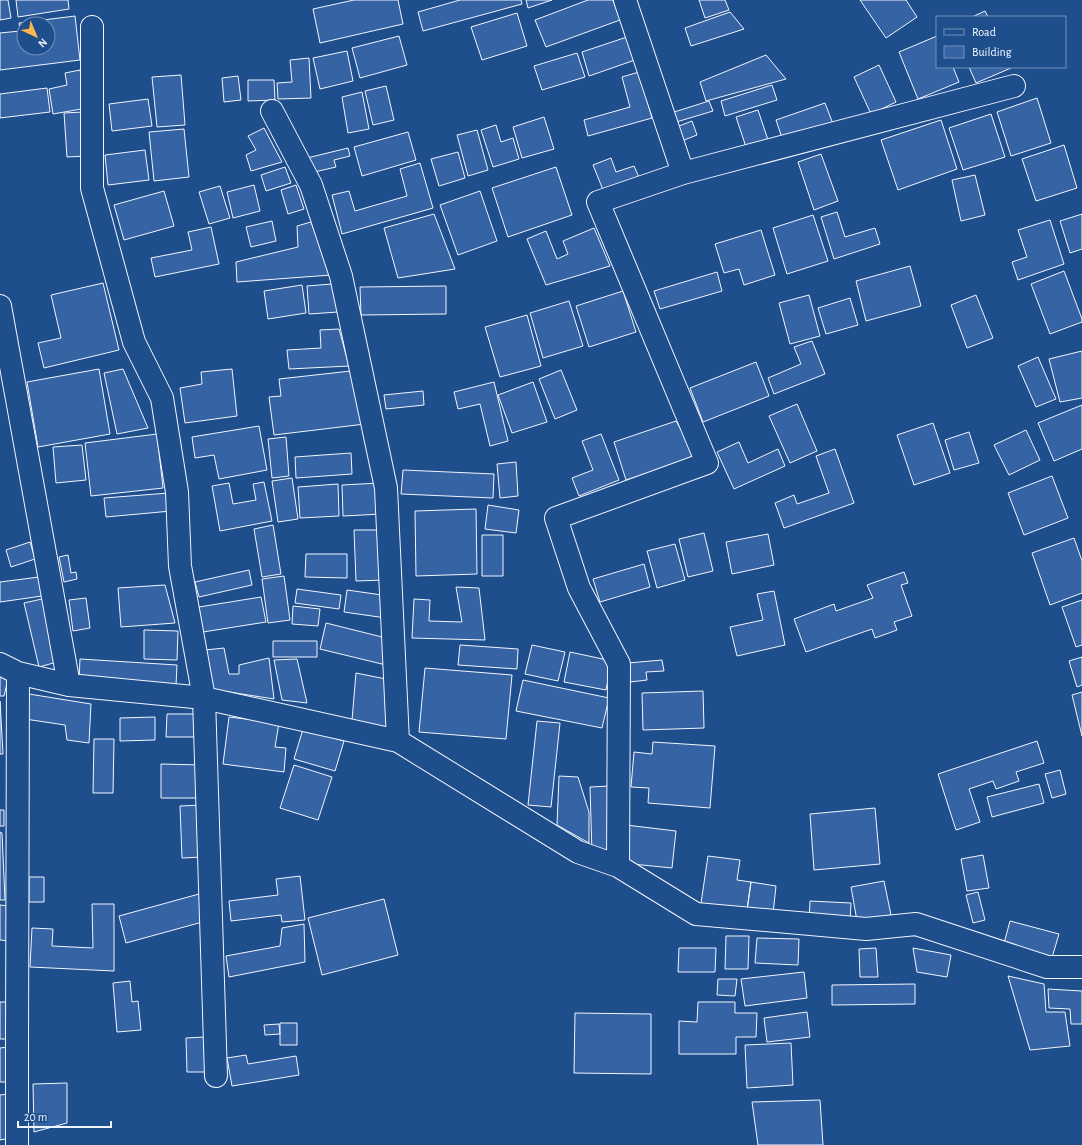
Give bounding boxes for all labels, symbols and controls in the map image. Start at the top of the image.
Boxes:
north arrow [16,16,56,56]
legend [936,16,1066,68]
text: Road [972,26,996,38]
text: N [36,36,49,49]
text: Building [972,46,1012,58]
scale bar [18,1103,111,1129]
text: 20 m [24,1111,47,1123]

